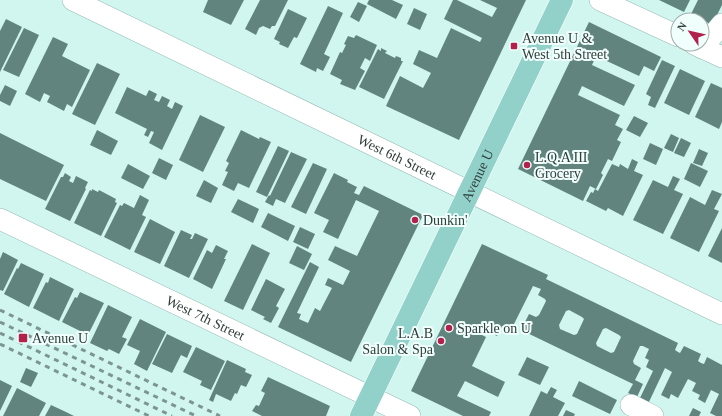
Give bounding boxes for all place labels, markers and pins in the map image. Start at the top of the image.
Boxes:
place label: Avenue U & West 5th Street [522,31,607,62]
marker: Avenue U & West 5th Street [509,41,519,51]
place label: L.Q.A III Grocery [535,150,588,181]
marker: L.Q.A III Grocery [522,160,532,170]
place label: Dunkin' [423,213,468,228]
marker: Dunkin' [410,215,420,225]
place label: Sparkle on U [457,321,531,336]
marker: Sparkle on U [444,323,454,333]
place label: L.A.B Salon & Spa [362,326,434,357]
place label: Avenue U [32,331,88,346]
marker: Avenue U [17,332,29,344]
marker: L.A.B Salon & Spa [436,336,446,346]

